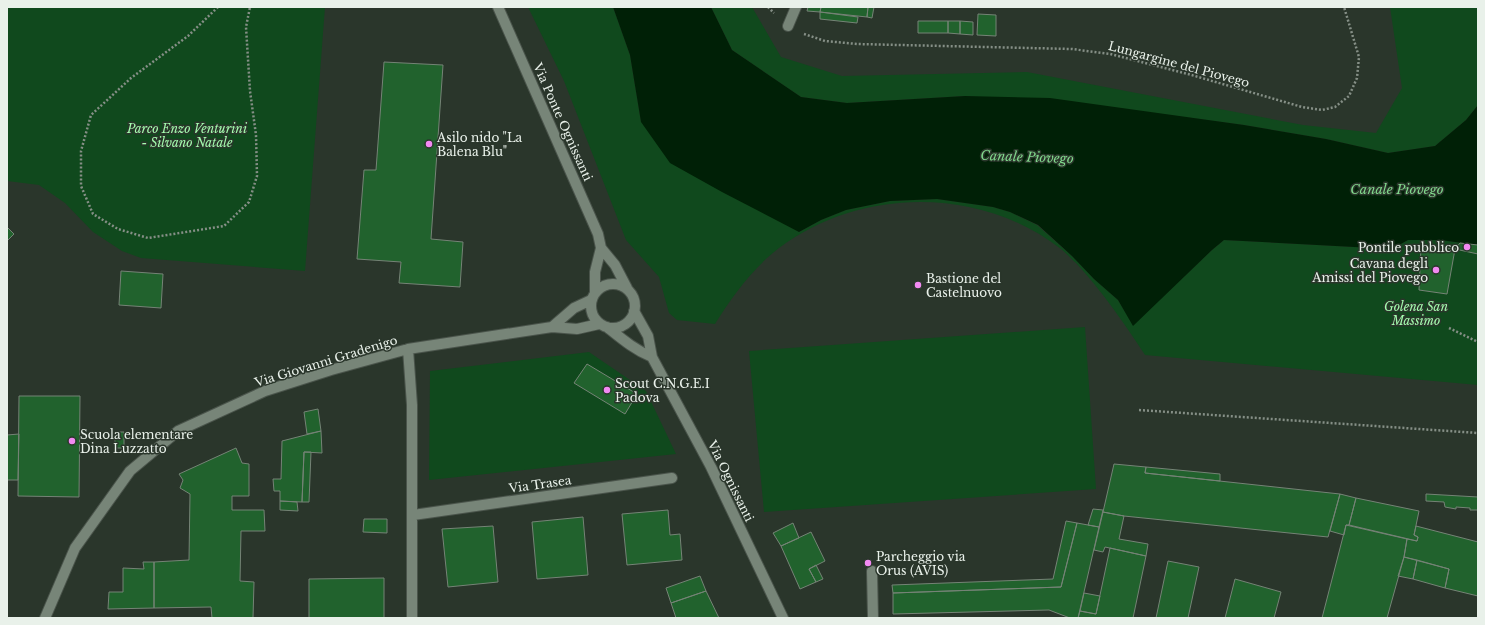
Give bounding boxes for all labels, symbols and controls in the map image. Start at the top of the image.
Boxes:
street label: Lungargine del Piovego [1107,38,1251,90]
street label: Via Ponte Ognissanti [530,60,596,183]
park label: Parco Enzo Venturini - Silvano Natale [126,121,248,150]
place label: Asilo nido "La Balena Blu" [436,130,523,159]
marker: Asilo nido "La Balena Blu" [424,139,434,149]
water label: Canale Piovego [980,147,1074,167]
water label: Canale Piovego [1350,181,1444,198]
place label: Pontile pubblico [1358,240,1459,255]
marker: Pontile pubblico [1462,242,1472,252]
place label: Cavana degli Amissi del Piovego [1311,256,1428,285]
marker: Cavana degli Amissi del Piovego [1431,265,1441,275]
place label: Bastione del Castelnuovo [926,271,1002,300]
marker: Bastione del Castelnuovo [913,280,923,290]
park label: Golena San Massimo [1384,299,1448,328]
street label: Via Giovanni Gradenigo [252,332,399,390]
place label: Scout C.N.G.E.I Padova [615,376,710,405]
marker: Scout C.N.G.E.I Padova [602,385,612,395]
place label: Scuola elementare Dina Luzzatto [80,427,193,456]
marker: Scuola elementare Dina Luzzatto [67,436,77,446]
street label: Via Ognissanti [704,437,757,524]
street label: Via Trasea [507,472,573,496]
place label: Parcheggio via Orus (AVIS) [876,549,966,578]
marker: Parcheggio via Orus (AVIS) [863,558,873,568]

